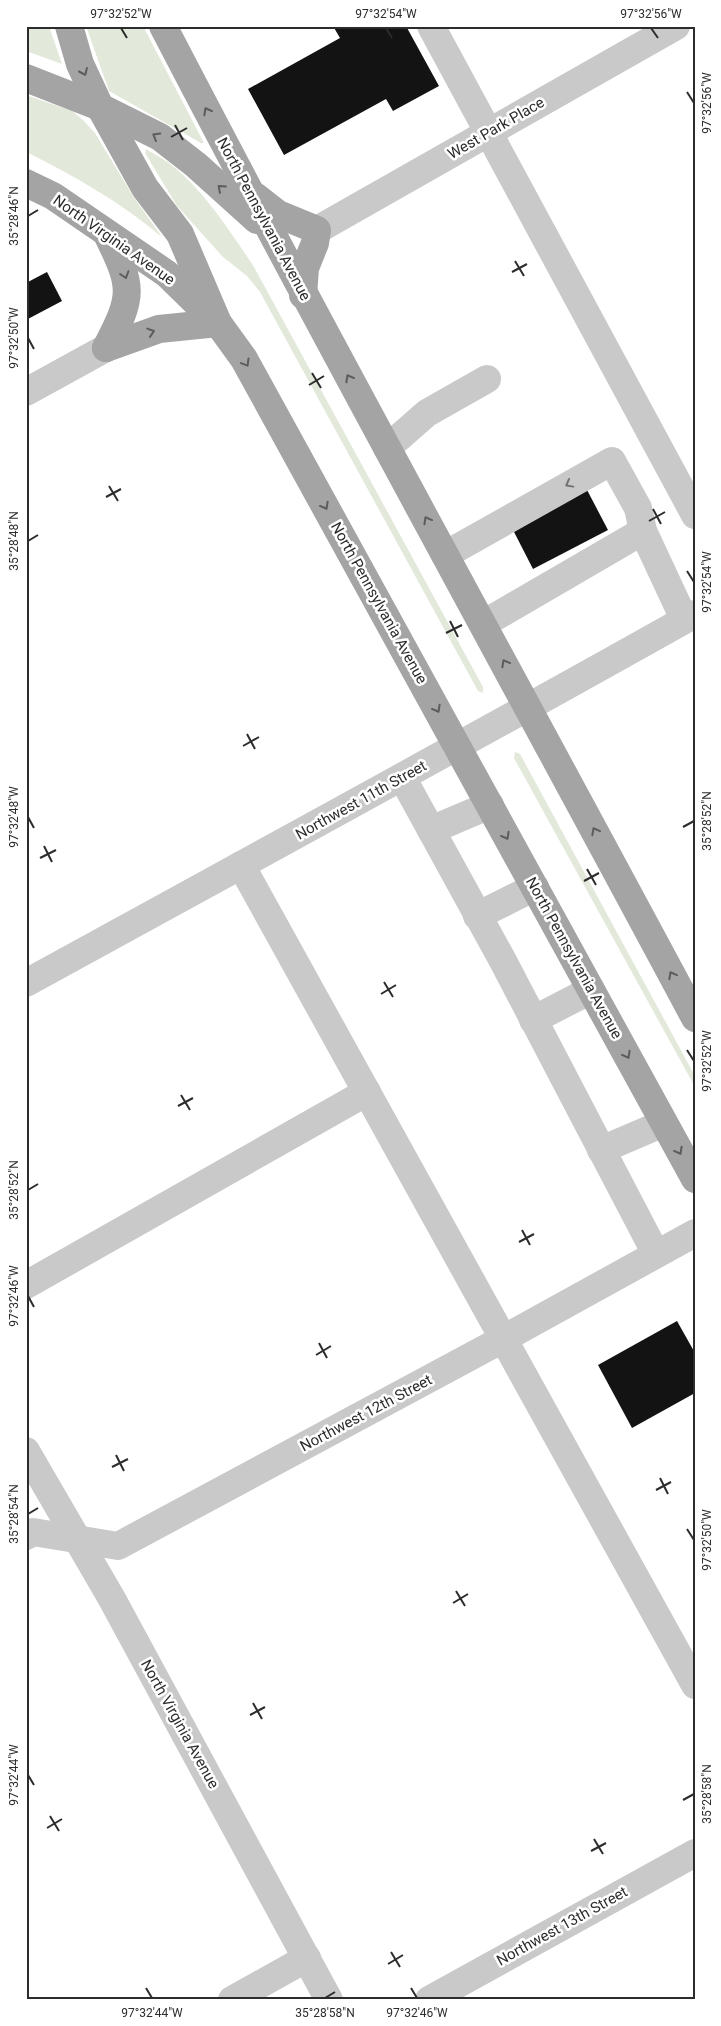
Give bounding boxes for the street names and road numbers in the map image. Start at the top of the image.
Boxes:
street label: West Park Place [445,93,547,163]
street label: North Pennsylvania Avenue [213,134,315,304]
street label: North Virginia Avenue [50,191,178,289]
street label: North Pennsylvania Avenue [327,519,431,687]
street label: Northwest 11th Street [292,757,430,843]
street label: North Pennsylvania Avenue [522,874,626,1042]
street label: Northwest 12th Street [297,1371,435,1455]
street label: North Virginia Avenue [137,1656,223,1792]
street label: Northwest 13th Street [493,1883,631,1969]

